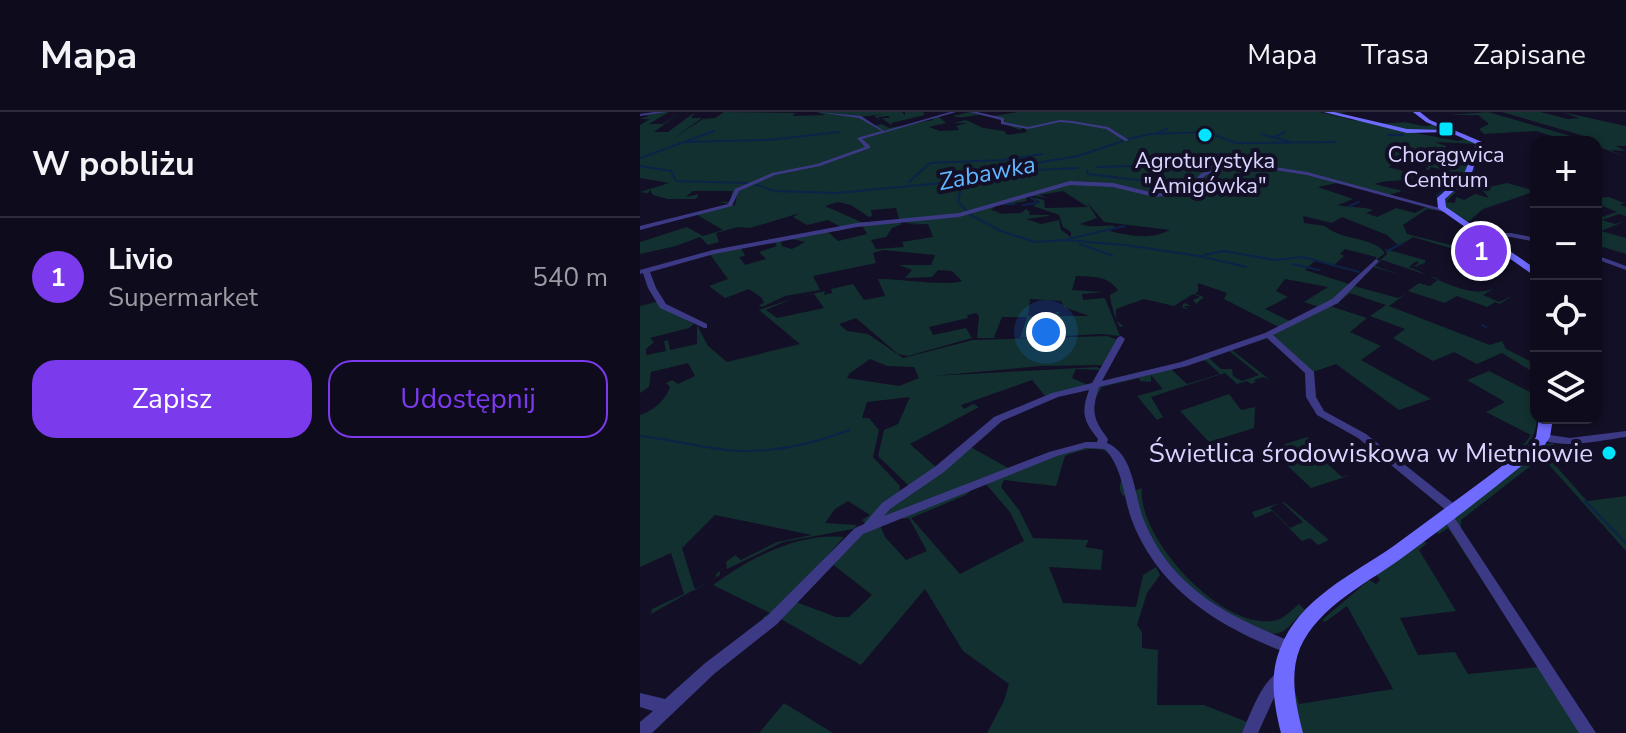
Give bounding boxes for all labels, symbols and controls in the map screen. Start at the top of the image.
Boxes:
text: Mapa [40,30,137,81]
text: Mapa [1247,36,1317,74]
text: Trasa [1361,36,1429,74]
text: Zapisane [1473,36,1586,74]
marker: Chorągwica Centrum [1437,120,1455,138]
marker: Agroturystyka "Amigówka" [1196,126,1214,144]
map controls [1530,136,1602,424]
button: + [1530,136,1602,208]
place label: Chorągwica Centrum [1387,140,1505,195]
text: W pobliżu [32,141,195,187]
place label: Agroturystyka "Amigówka" [1135,146,1275,201]
water label: Zabawka [936,148,1038,198]
button: − [1530,208,1602,280]
pin: 1 [1455,221,1507,281]
text: Livio [108,239,173,280]
text: 1 [50,260,66,295]
text: 540 m [532,260,608,295]
text: Supermarket [108,280,258,315]
button: locate [1530,280,1602,352]
your location [1026,312,1066,352]
button: layers [1530,352,1602,424]
button: Zapisz [32,360,312,438]
button: Udostępnij [328,360,608,438]
place label: Świetlica środowiskowa w Mietniowie [1149,436,1593,471]
marker: Świetlica środowiskowa w Mietniowie [1600,444,1618,462]

